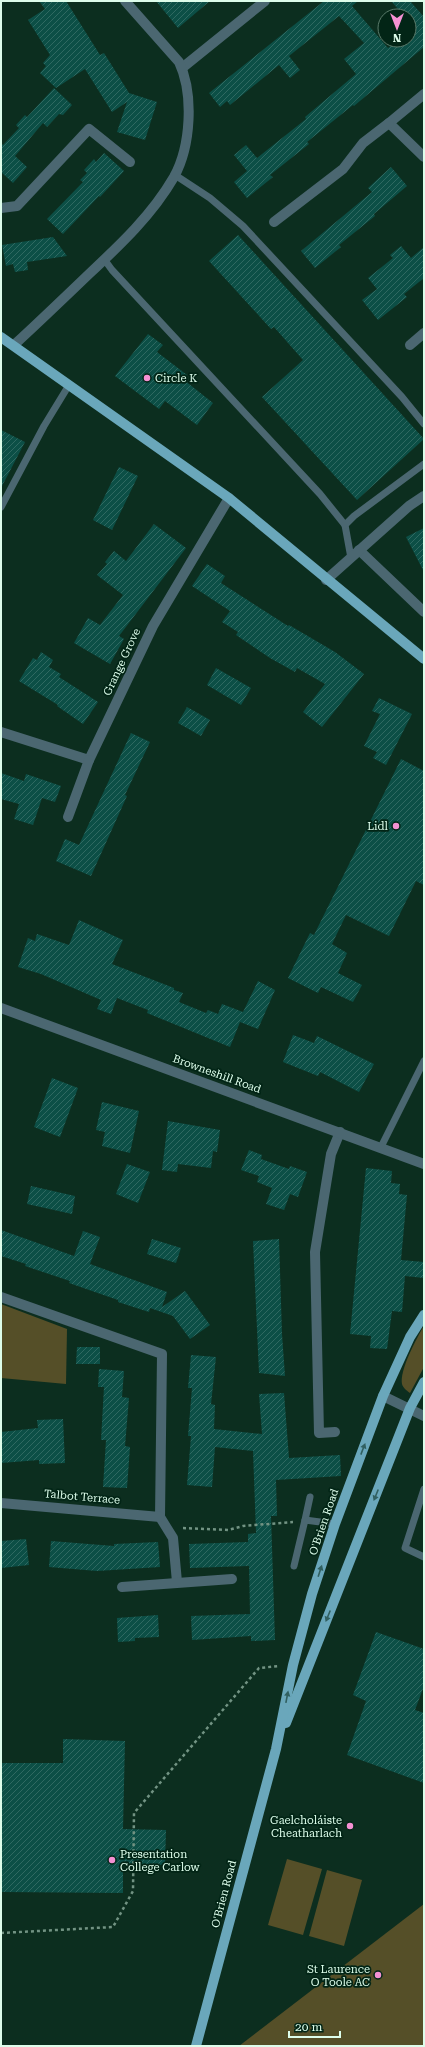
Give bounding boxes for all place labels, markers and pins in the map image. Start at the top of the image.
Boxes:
place label: Circle K [155,372,197,385]
marker: Circle K [142,373,152,383]
place label: Lidl [367,820,389,833]
marker: Lidl [391,821,401,831]
place label: Gaelcholáiste Cheatharlach [270,1814,342,1840]
marker: Gaelcholáiste Cheatharlach [345,1821,355,1831]
place label: Presentation College Carlow [120,1848,201,1874]
marker: Presentation College Carlow [107,1855,117,1865]
place label: St Laurence O Toole AC [307,1963,370,1989]
marker: St Laurence O Toole AC [373,1970,383,1980]

